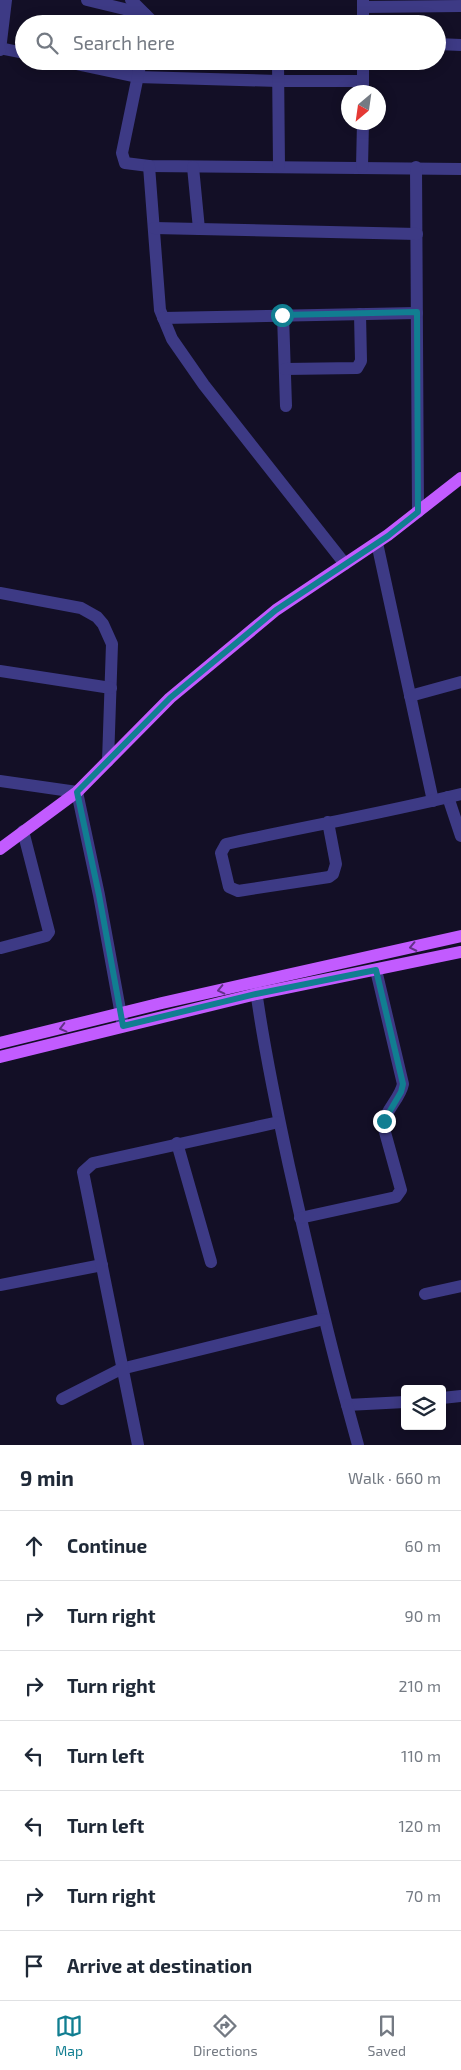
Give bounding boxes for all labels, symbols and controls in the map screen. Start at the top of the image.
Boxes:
search box [15,15,446,70]
icon: search [33,29,61,57]
text: Search here [73,31,175,54]
north arrow [341,85,386,130]
route start [271,304,294,327]
one-way arrow [409,941,418,952]
one-way arrow [216,984,225,995]
one-way arrow [58,1022,67,1033]
route end [373,1110,396,1133]
map controls [401,1385,446,1430]
button: layers [401,1385,446,1430]
text: 9 min [20,1465,74,1490]
text: Walk · 660 m [348,1468,441,1487]
icon: ahead [20,1532,48,1560]
text: Continue [67,1534,147,1557]
text: 60 m [405,1536,441,1555]
icon: right [20,1602,48,1630]
text: Turn right [67,1604,155,1627]
text: 90 m [405,1606,441,1625]
icon: right [20,1672,48,1700]
text: Turn right [67,1674,155,1697]
text: 210 m [398,1676,441,1695]
icon: left [20,1742,48,1770]
text: Turn left [67,1744,144,1767]
text: 110 m [401,1746,441,1765]
icon: left [20,1812,48,1840]
text: Turn left [67,1814,144,1837]
text: 120 m [398,1816,441,1835]
icon: right [20,1882,48,1910]
text: Turn right [67,1884,155,1907]
text: 70 m [406,1886,441,1905]
icon: arrive [20,1952,48,1980]
text: Arrive at destination [67,1954,252,1977]
tab: Map [55,2012,83,2059]
tab: Directions [193,2012,258,2059]
tab: Saved [368,2012,406,2059]

